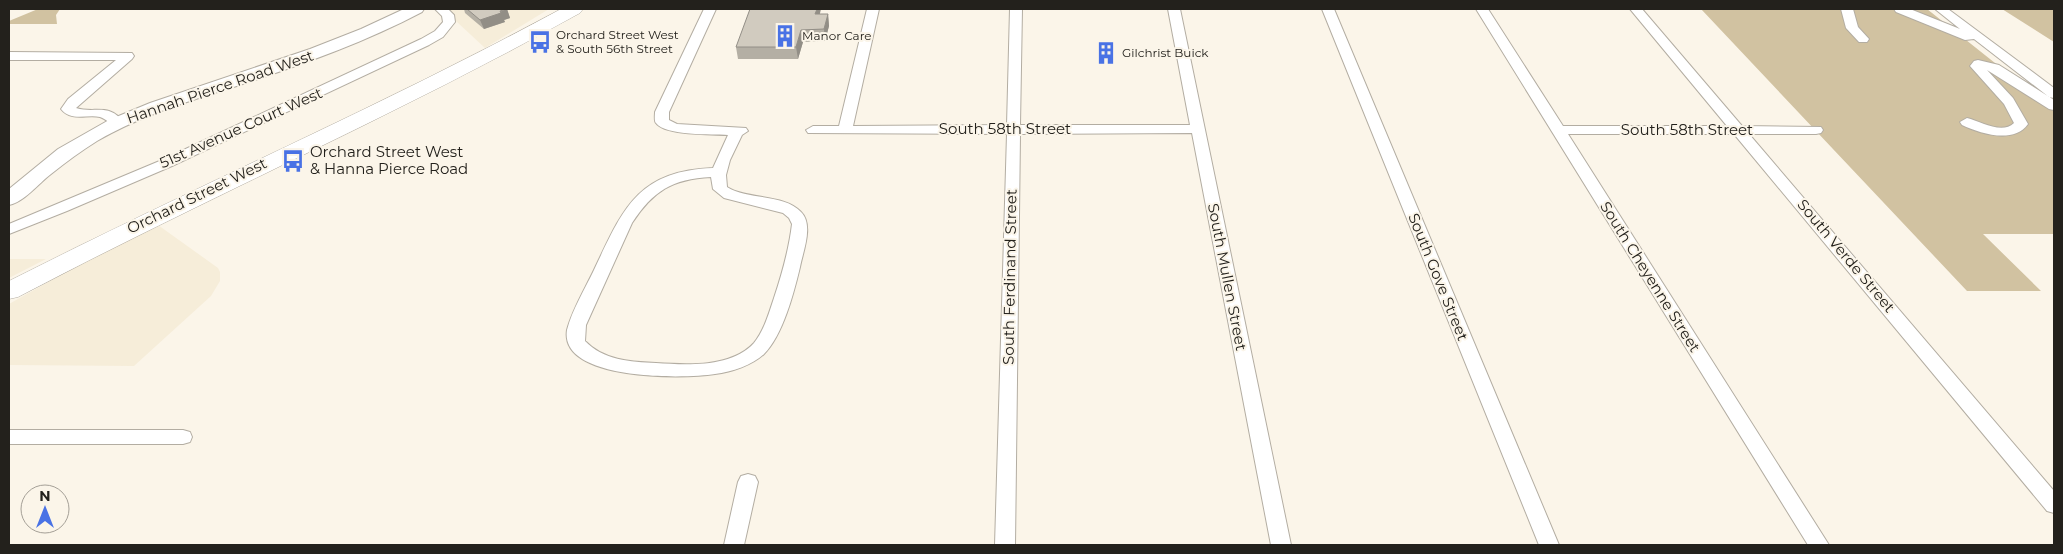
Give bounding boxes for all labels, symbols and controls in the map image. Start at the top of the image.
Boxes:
building icon: Manor Care [772,23,798,49]
place label: Orchard Street West & South 56th Street [556,27,679,56]
place label: Manor Care [802,28,872,43]
bus stop icon: Orchard Street West & South 56th Street [527,29,553,55]
building icon: Gilchrist Buick [1093,40,1119,66]
place label: Gilchrist Buick [1122,45,1209,60]
street label: Hannah Pierce Road West [124,46,316,128]
street label: 51st Avenue Court West [156,83,325,172]
street label: South 58th Street [939,119,1071,138]
street label: South 58th Street [1621,120,1753,139]
place label: Orchard Street West & Hanna Pierce Road [310,142,468,178]
bus stop icon: Orchard Street West & Hanna Pierce Road [280,148,306,174]
street label: Orchard Street West [124,153,270,238]
street label: South Ferdinand Street [998,189,1021,365]
street label: South Verde Street [1793,195,1899,316]
street label: South Cheyenne Street [1596,198,1705,356]
street label: South Mullen Street [1204,202,1251,352]
street label: South Gove Street [1404,210,1473,343]
north arrow [20,484,70,534]
text: N [39,487,51,505]

